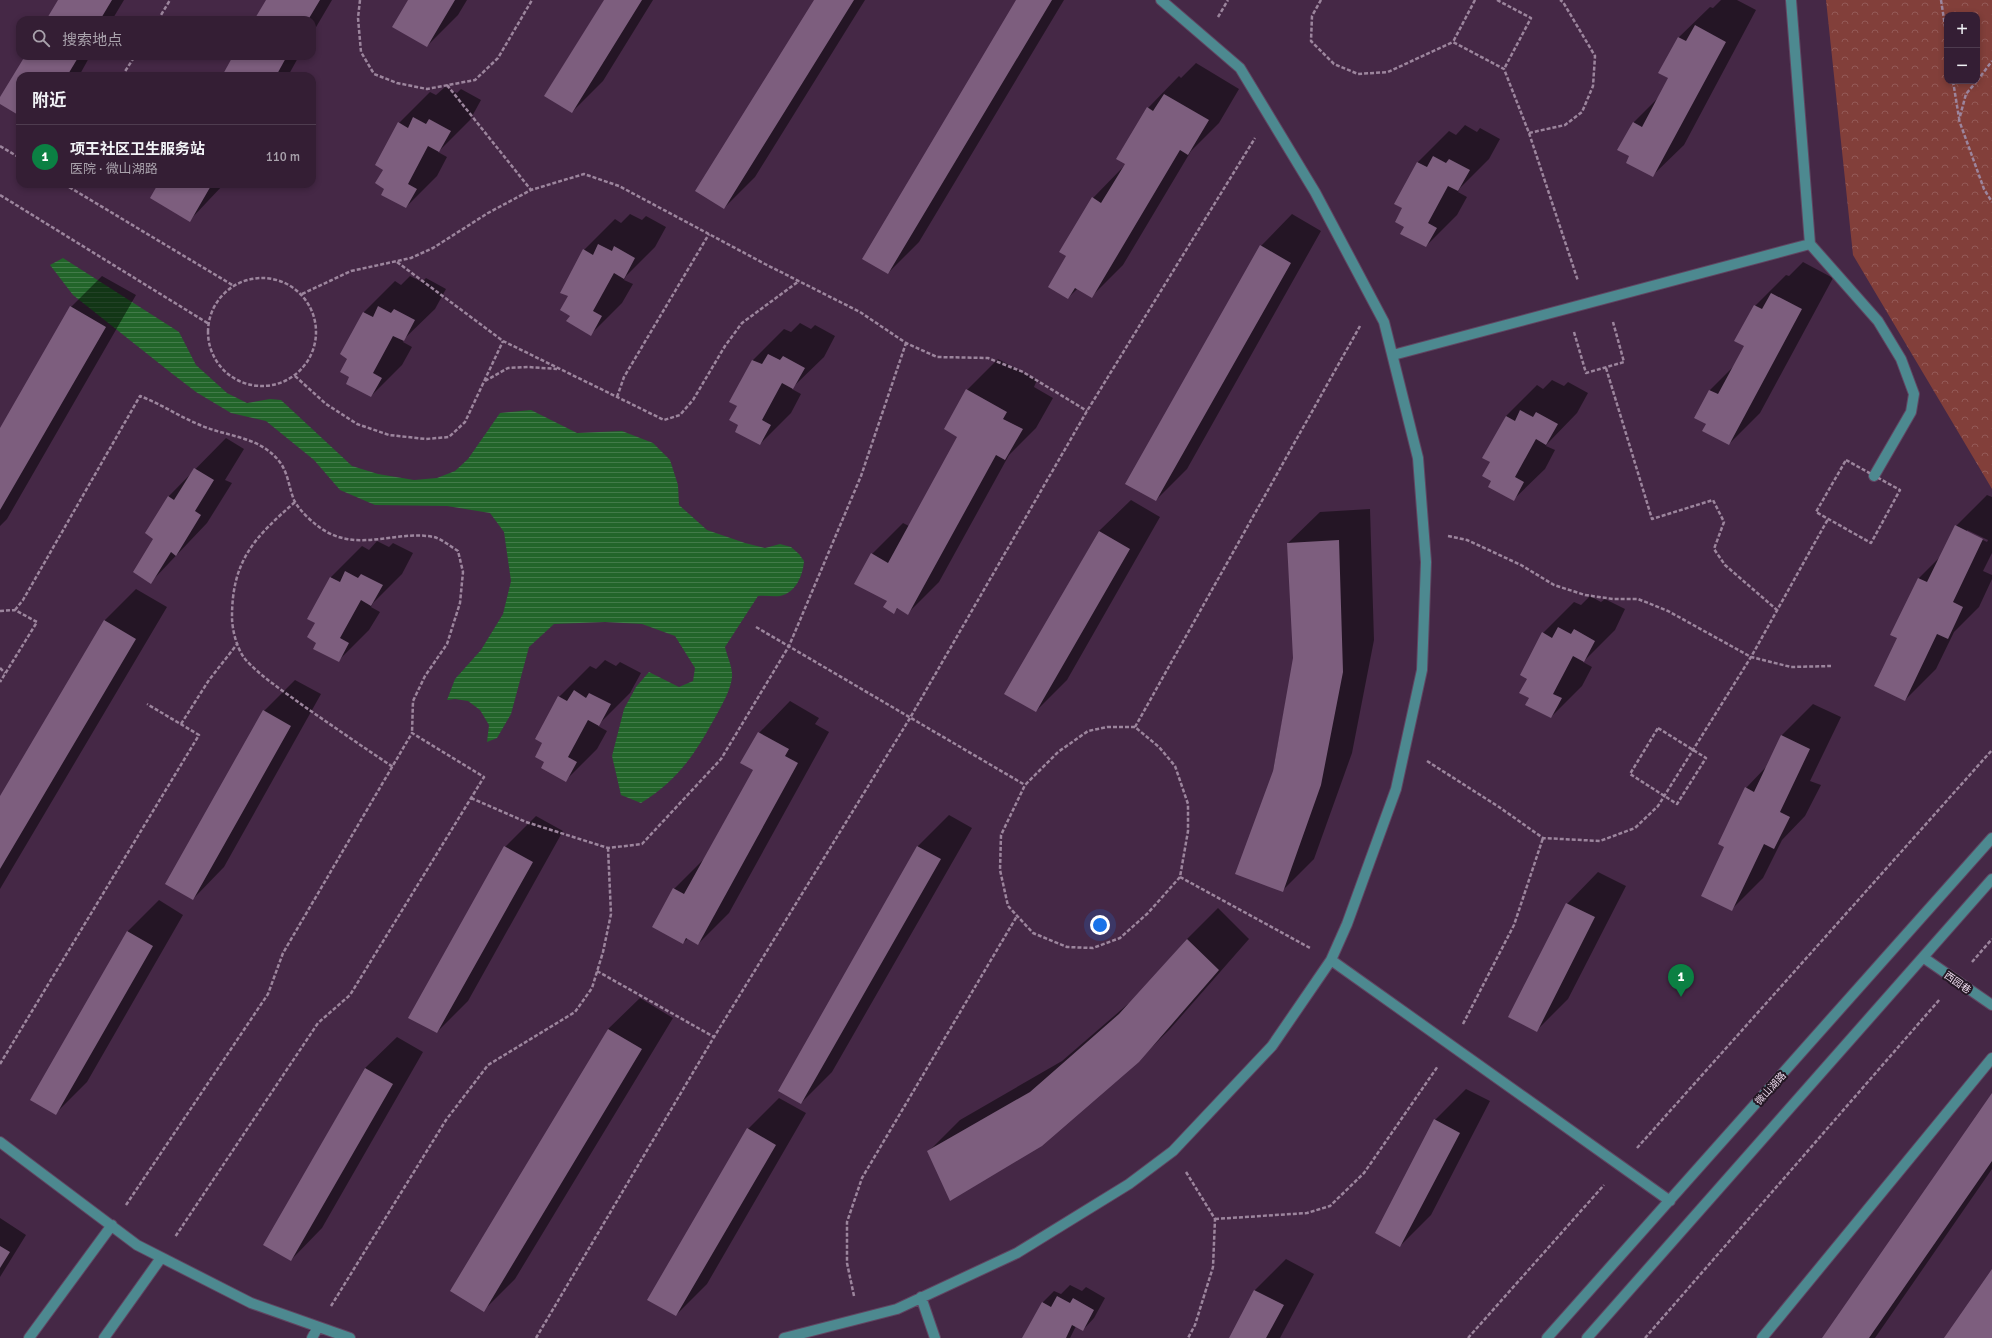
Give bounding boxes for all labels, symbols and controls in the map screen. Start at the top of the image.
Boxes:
map controls [1944,12,1980,84]
button: + [1944,12,1980,48]
search box [16,16,316,60]
icon: search [30,27,52,49]
text: 搜索地点 [62,31,122,49]
button: − [1944,48,1980,84]
text: 附近 [32,90,66,111]
text: 项王社区卫生服务站 [70,140,205,158]
text: 1 [41,149,49,165]
text: 110 m [266,149,300,165]
text: 医院 · 微山湖路 [70,161,158,177]
your location [1090,915,1110,935]
pin: 1 [1668,964,1694,997]
street label: 西园巷 [1942,969,1973,996]
street label: 微山湖路 [1753,1070,1789,1108]

